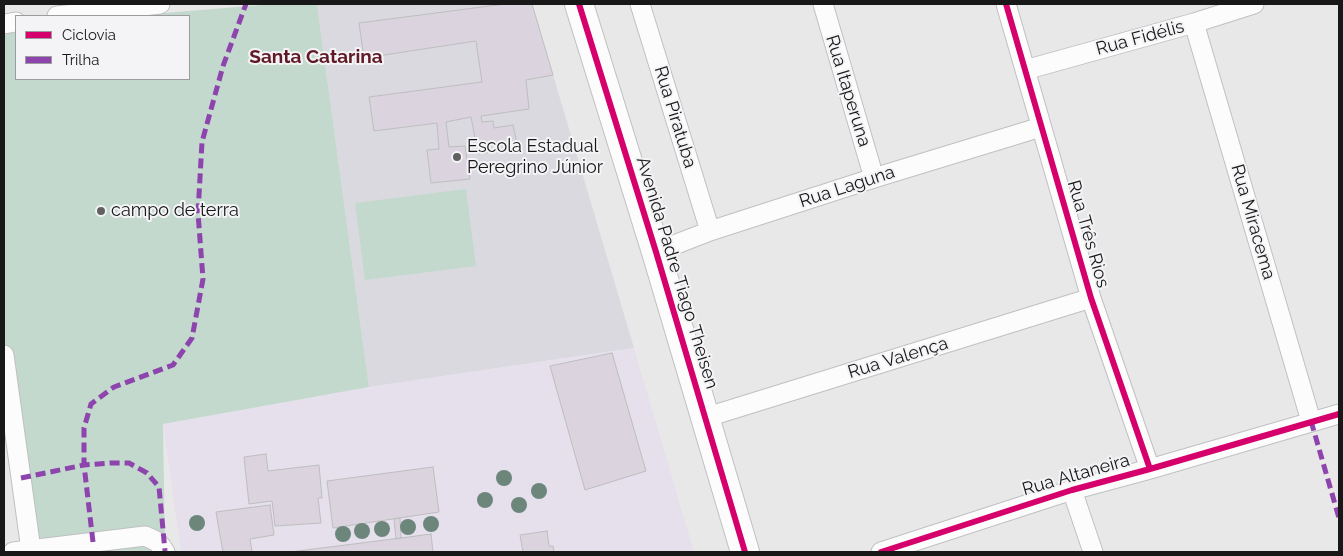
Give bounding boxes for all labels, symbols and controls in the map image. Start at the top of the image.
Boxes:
legend [15,15,190,80]
street label: Rua Fidélis [1093,16,1187,60]
text: Ciclovia [62,26,116,44]
street label: Rua Itaperuna [821,32,875,150]
district label: Santa Catarina [249,46,383,68]
text: Trilha [62,51,99,69]
street label: Rua Piratuba [649,63,701,171]
place label: Escola Estadual Peregrino Júnior [467,136,603,178]
marker: Escola Estadual Peregrino Júnior [451,151,463,163]
street label: Avenida Padre Tiago Theisen [631,154,723,392]
street label: Rua Laguna [797,161,897,213]
street label: Rua Miracema [1226,162,1280,282]
street label: Rua Três Rios [1062,178,1114,290]
place label: campo de terra [111,200,239,222]
marker: campo de terra [95,205,107,217]
street label: Rua Valença [845,333,951,383]
street label: Rua Altaneira [1020,449,1132,501]

